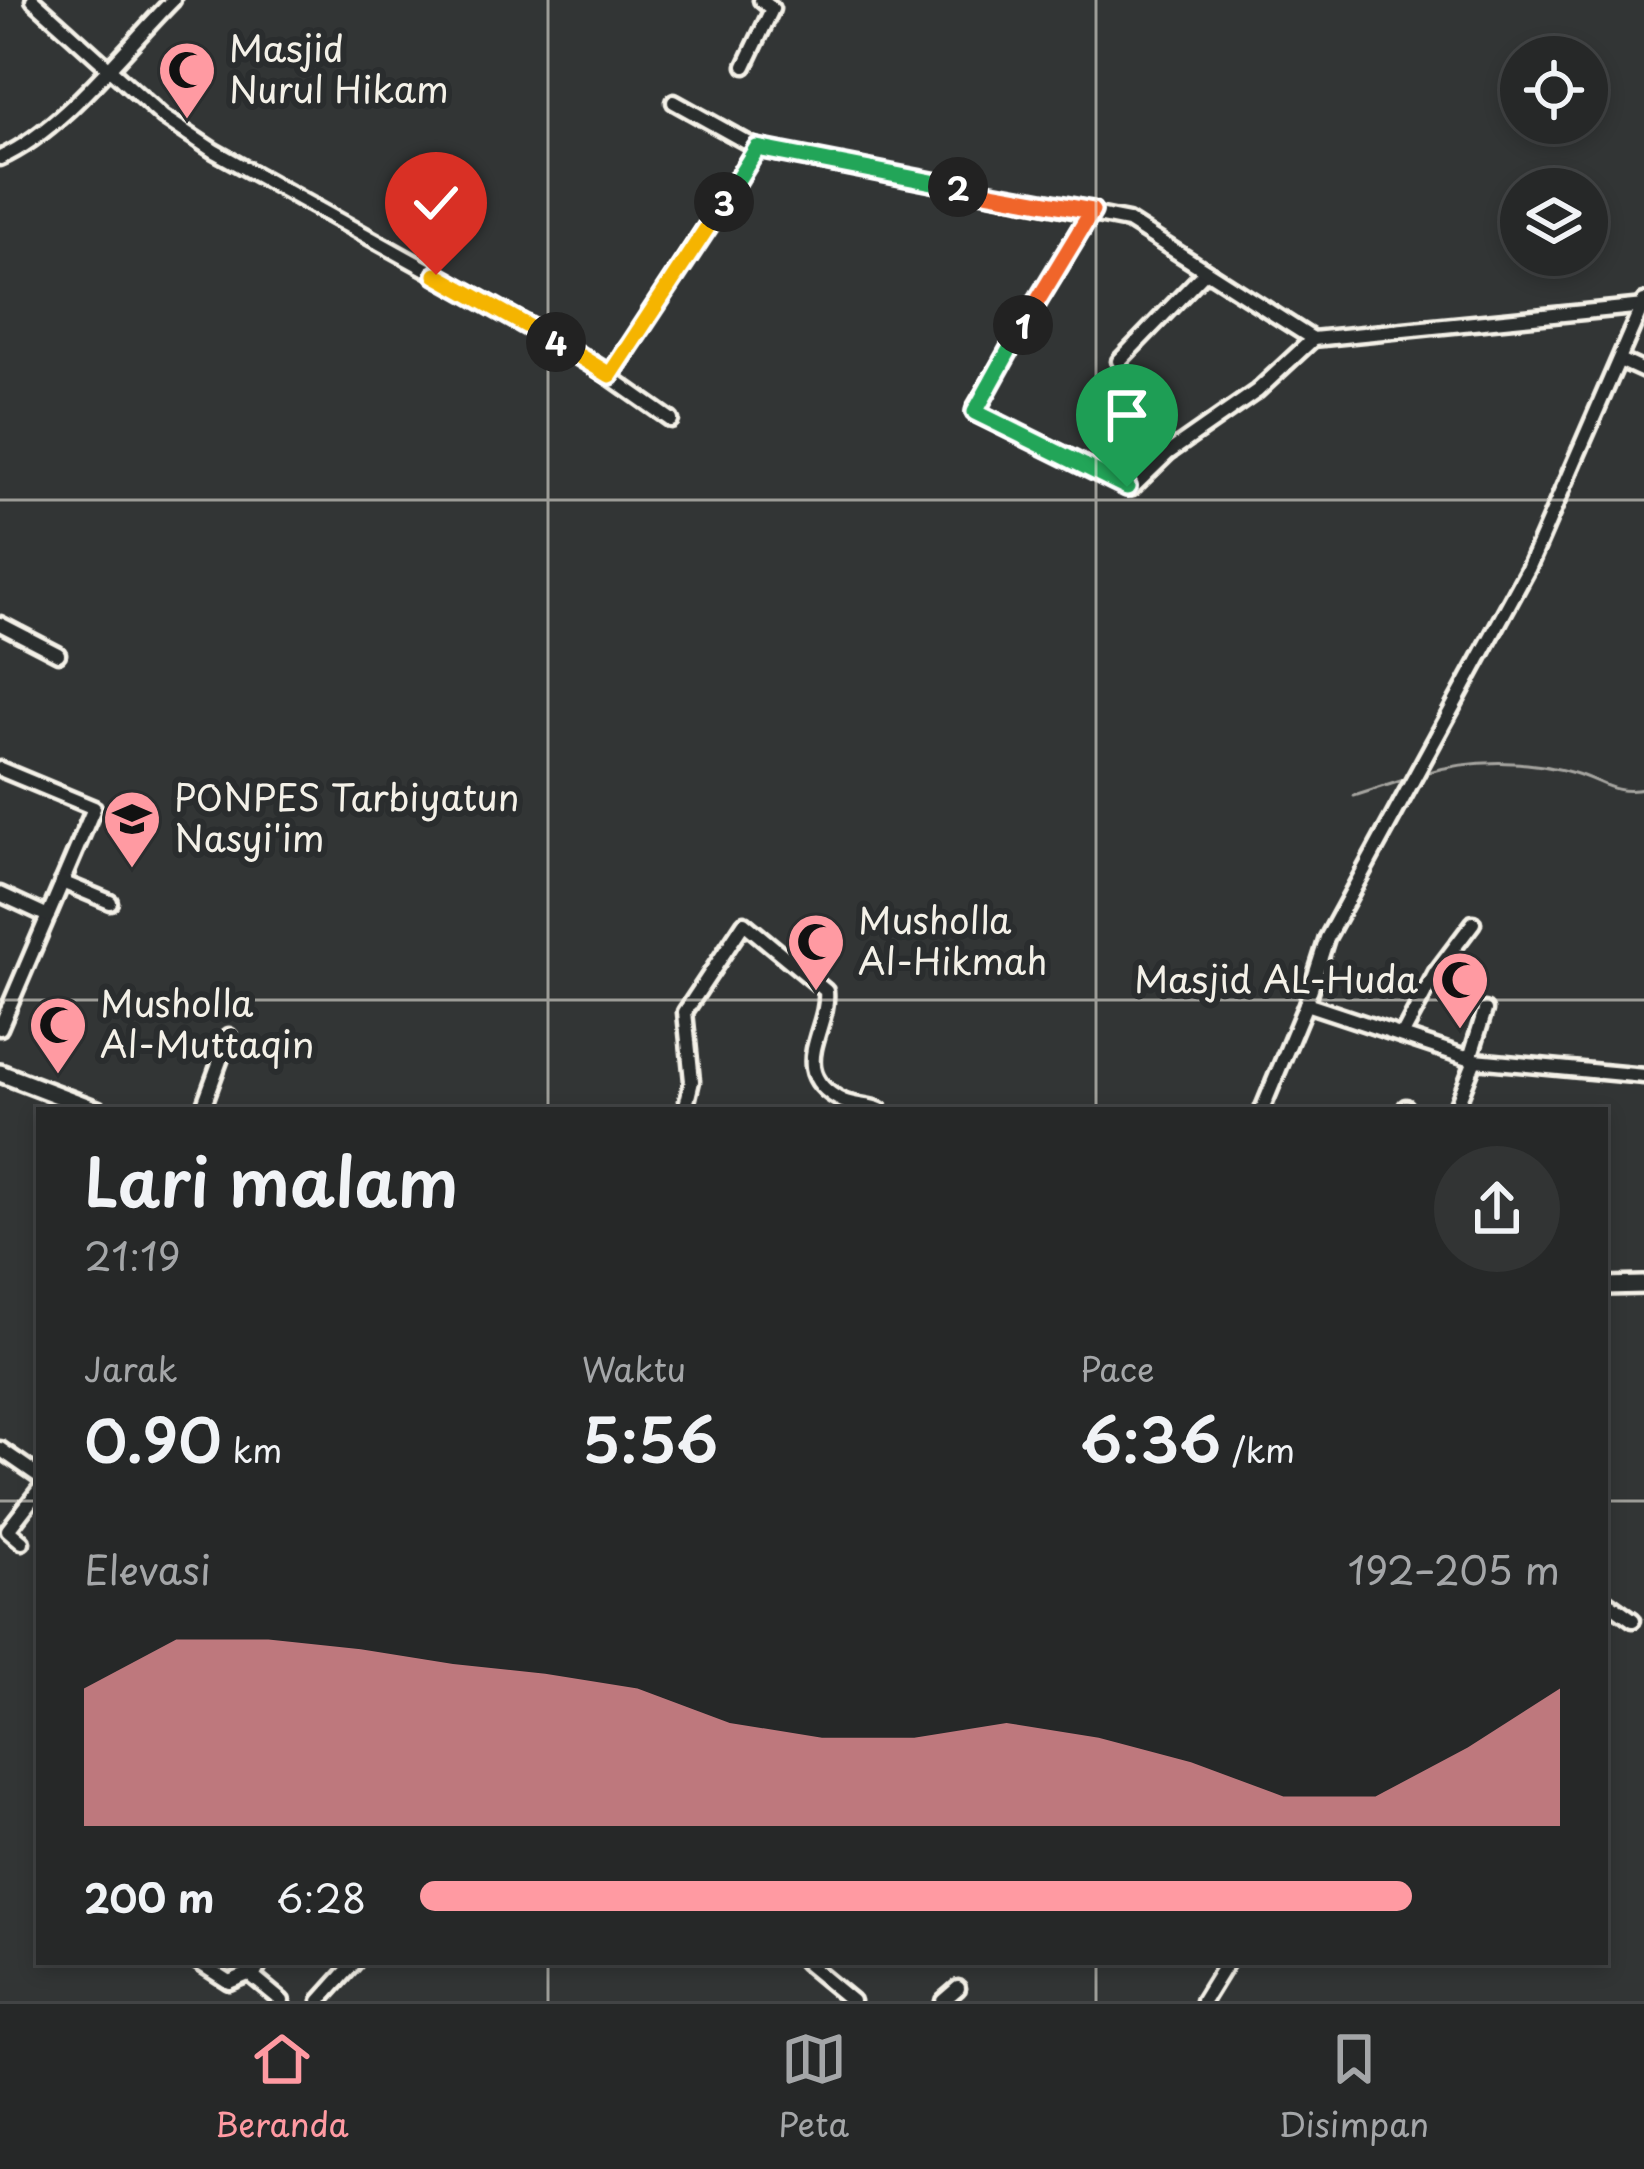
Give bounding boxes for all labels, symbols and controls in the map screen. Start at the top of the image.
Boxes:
place label: Masjid Nurul Hikam [229,20,449,115]
map controls [1500,36,1608,276]
button: locate [1500,36,1608,144]
mosque icon: Masjid Nurul Hikam [156,39,218,121]
pin [385,152,487,275]
pin: 2 [928,157,988,217]
text: 2 [946,162,970,212]
button: layers [1500,168,1608,276]
icon: check [403,170,469,236]
pin: 3 [694,172,754,232]
text: 3 [713,177,735,227]
pin: 1 [993,295,1053,355]
text: 1 [1015,300,1031,350]
pin: 4 [526,312,586,372]
text: 4 [545,317,567,367]
pin [1076,364,1178,487]
icon: arrive [1094,382,1160,448]
place label: PONPES Tarbiyatun Nasyi'im [174,769,520,864]
school or university icon: PONPES Tarbiyatun Nasyi'im [101,788,163,870]
place label: Musholla Al-Hikmah [858,892,1048,987]
mosque icon: Musholla Al-Hikmah [785,911,847,993]
mosque icon: Masjid AL-Huda [1429,949,1491,1031]
place label: Masjid AL-Huda [1134,951,1418,1005]
place label: Musholla Al-Muttaqin [100,975,314,1070]
mosque icon: Musholla Al-Muttaqin [27,994,89,1076]
text: Lari malam [84,1130,459,1229]
button: share [1434,1146,1560,1272]
text: 21:19 [84,1225,181,1284]
text: Jarak [84,1343,178,1393]
text: Waktu [582,1343,686,1393]
text: Pace [1080,1343,1154,1393]
text: 0.90 [84,1393,222,1483]
text: 5:56 [582,1393,718,1483]
text: 6:36 [1080,1393,1221,1483]
text: km [222,1424,282,1474]
text: /km [1221,1424,1295,1474]
text: Elevasi [84,1539,211,1598]
text: 192–205 m [1348,1539,1560,1598]
text: 200 m [84,1867,214,1926]
text: 6:28 [276,1867,366,1926]
tab: Beranda [215,2026,349,2148]
tab: Peta [778,2026,849,2148]
tab: Disimpan [1279,2026,1429,2148]

